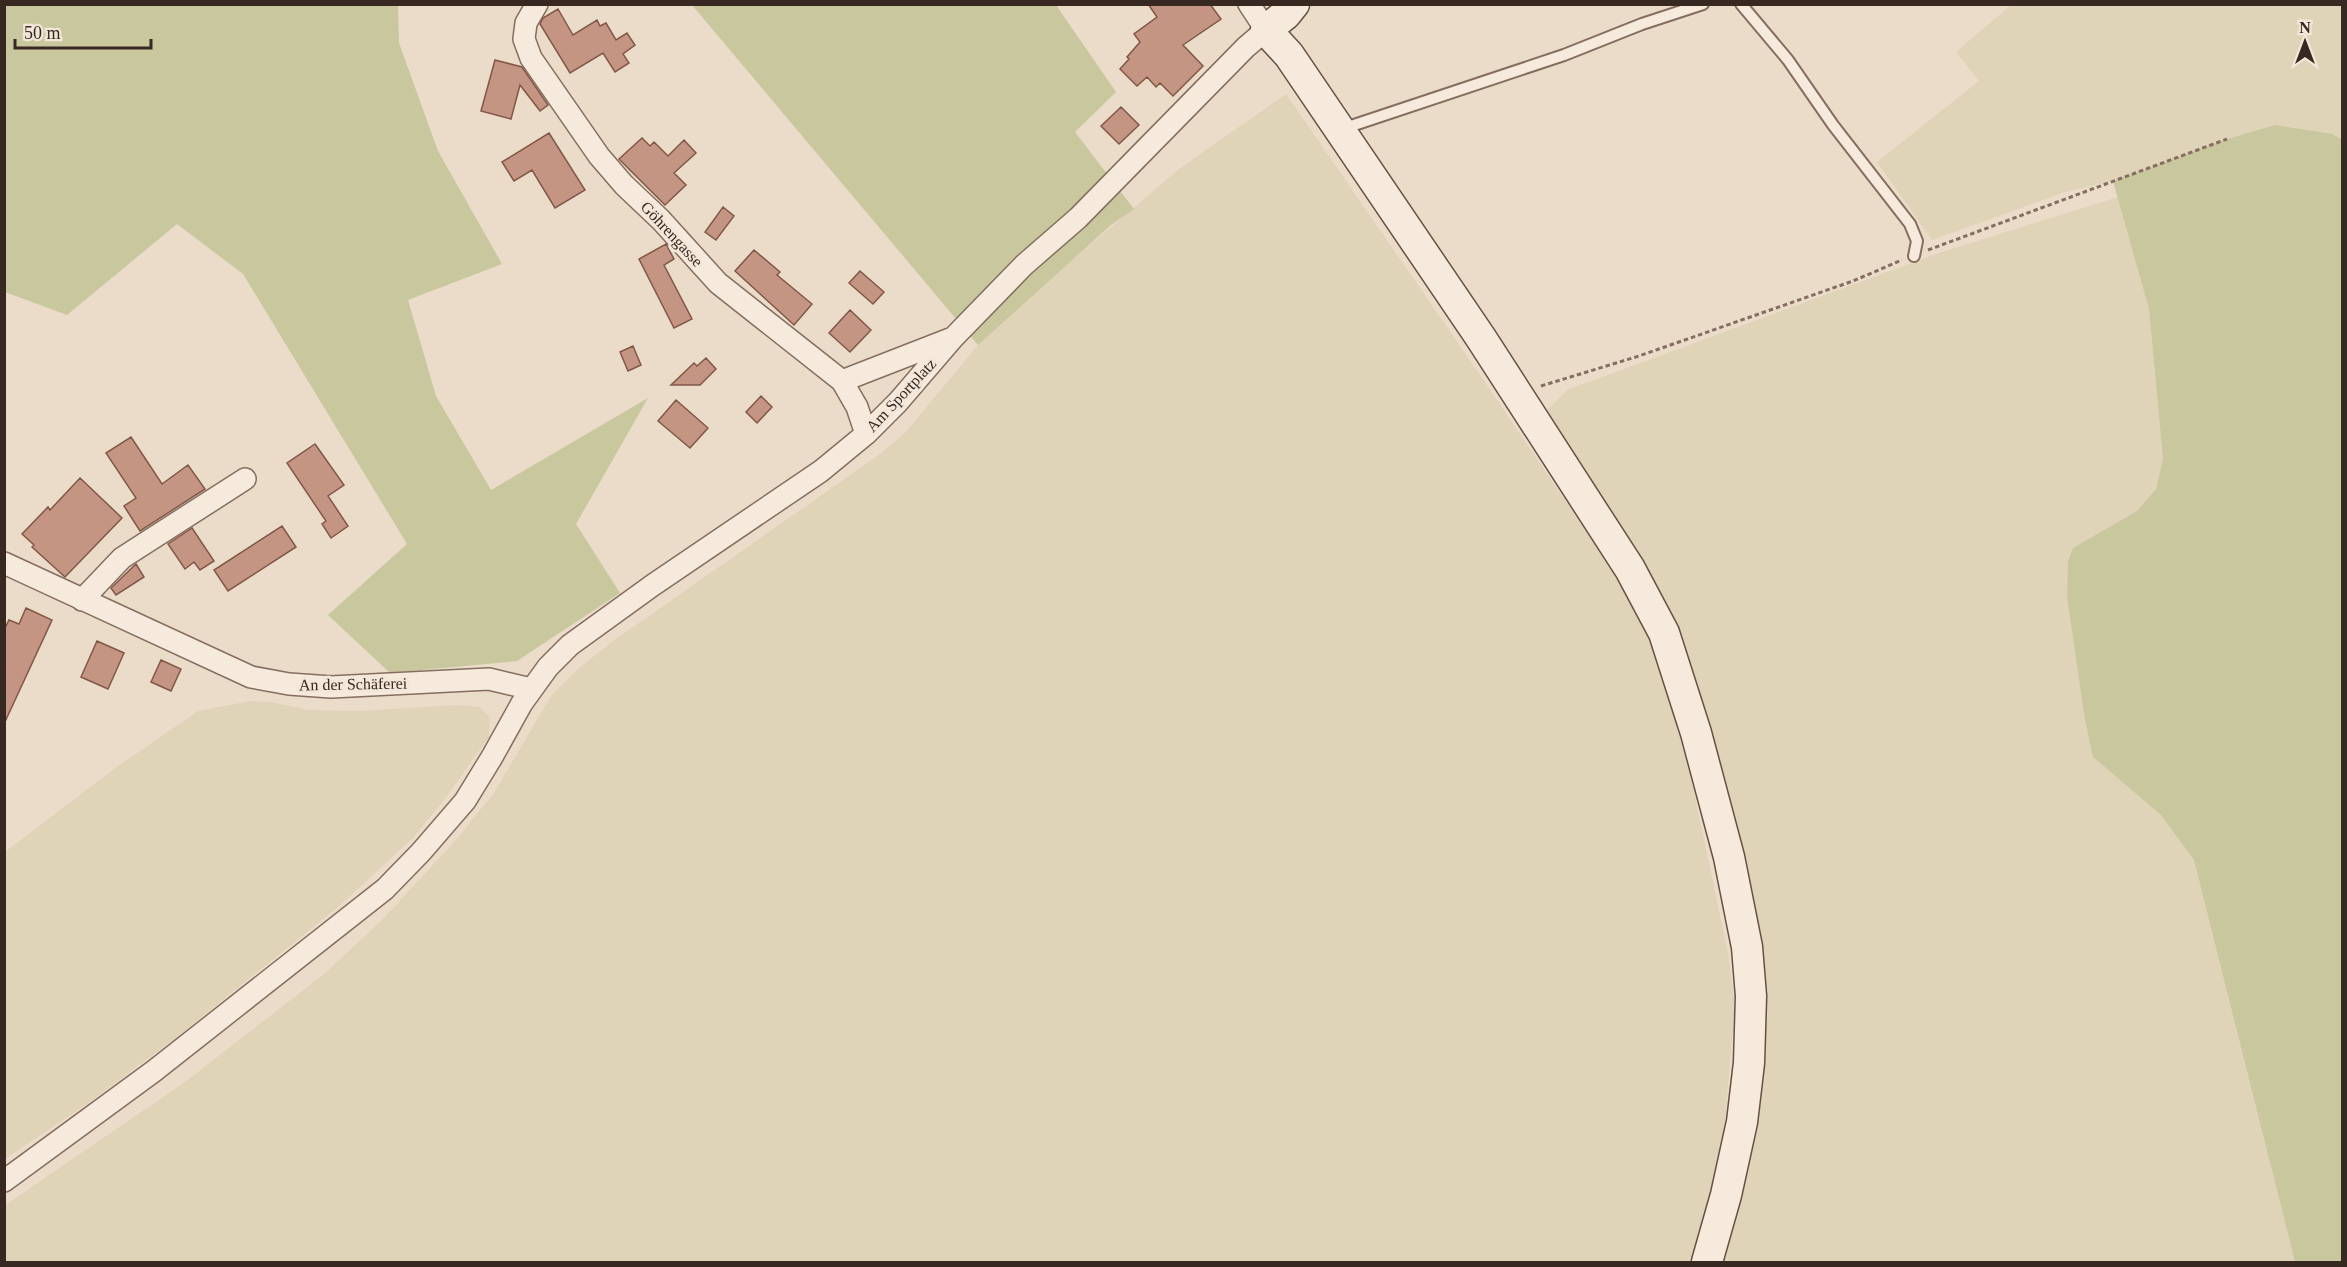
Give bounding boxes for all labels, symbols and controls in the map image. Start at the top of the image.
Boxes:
scale bar [15,12,152,50]
north arrow [2275,12,2335,72]
text: N [2299,19,2311,36]
text: 50 m [24,23,61,43]
street label: Göhrengasse [637,198,706,271]
street label: Am Sportplatz [863,355,940,436]
street label: An der Schäferei [299,675,408,693]

